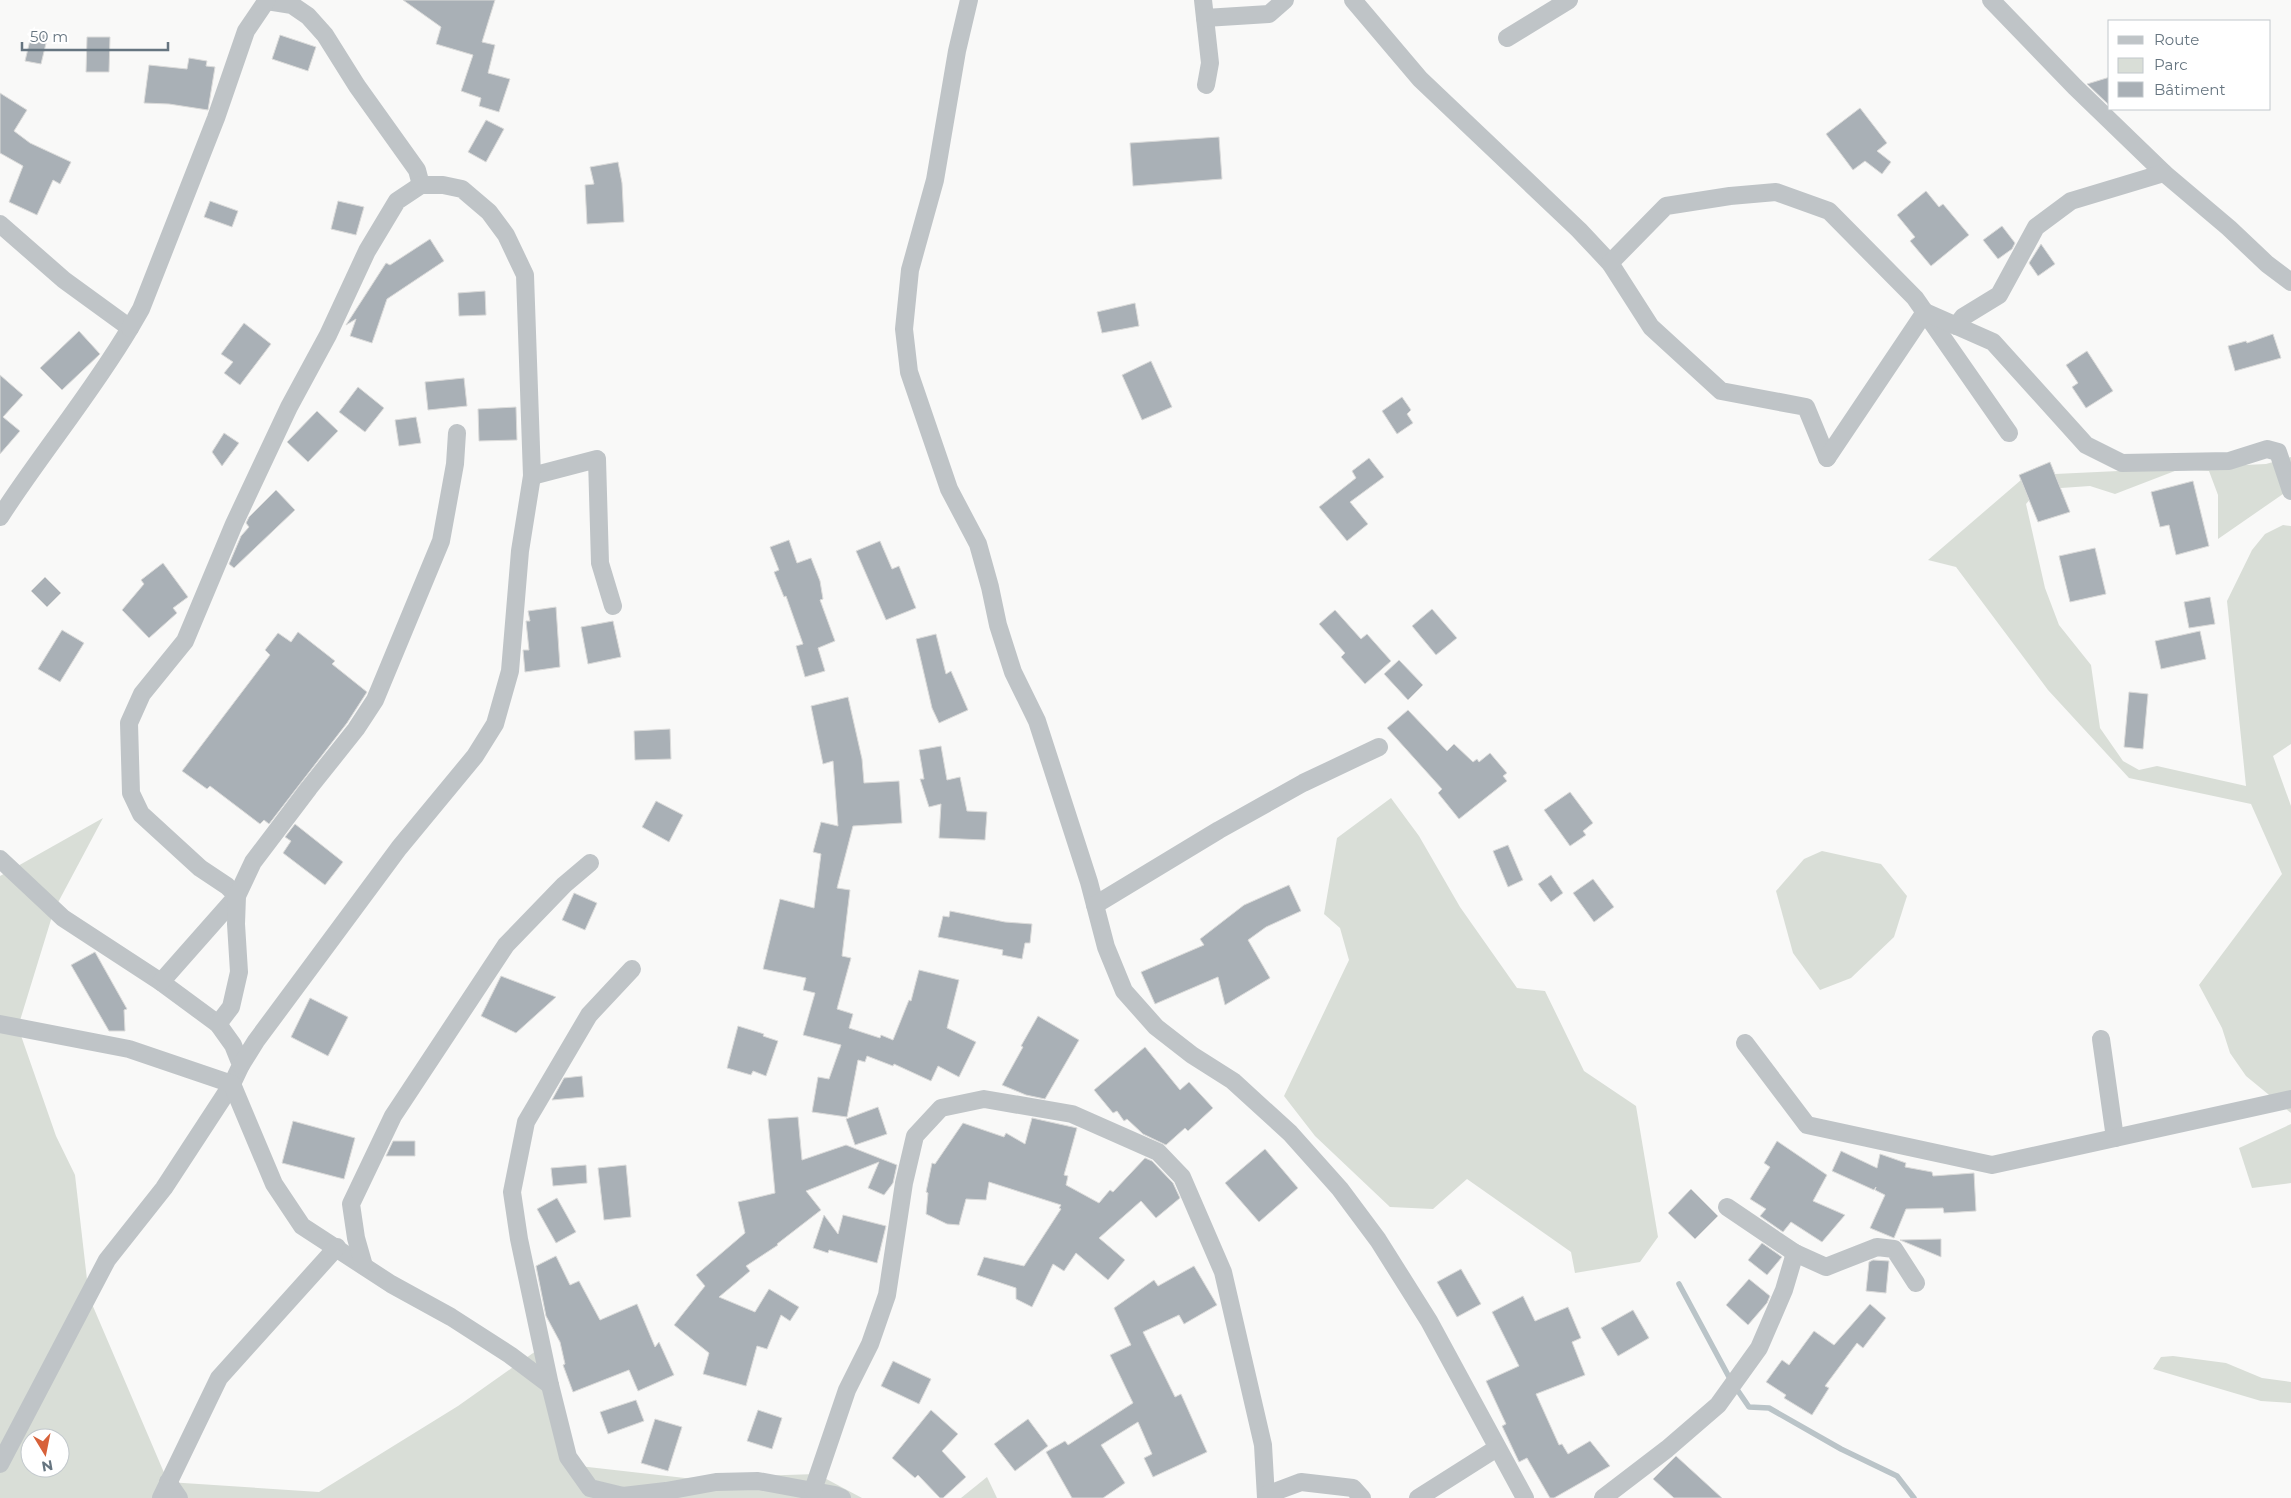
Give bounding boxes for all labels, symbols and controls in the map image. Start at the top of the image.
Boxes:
scale bar [22,20,169,52]
legend [2108,20,2271,110]
text: 50 m [30,27,68,46]
text: Route [2154,30,2199,49]
text: Parc [2154,55,2188,74]
text: Bâtiment [2154,80,2226,99]
north arrow [20,1428,70,1478]
text: N [40,1456,54,1476]

